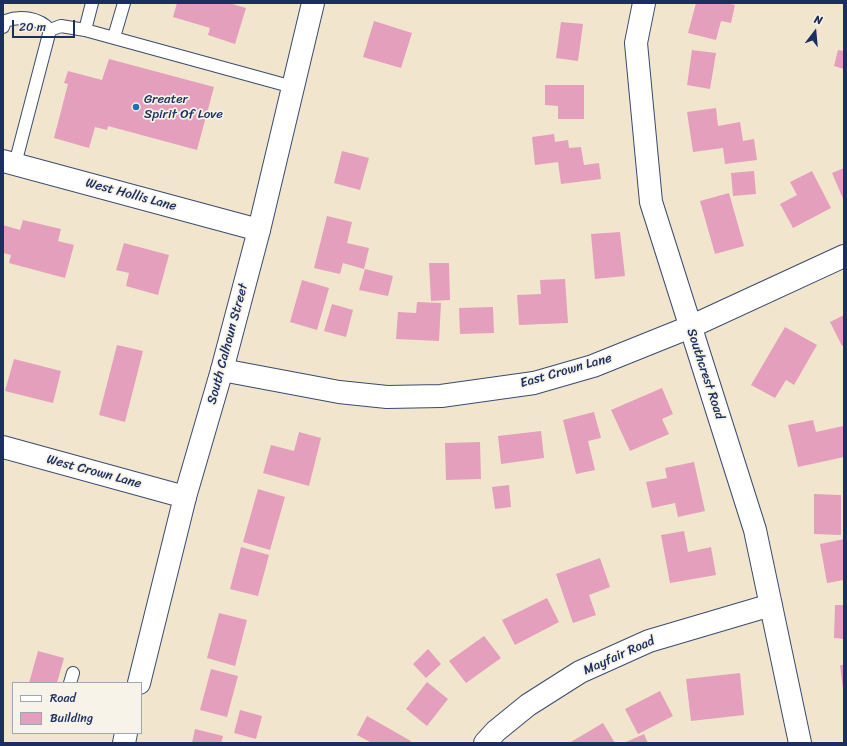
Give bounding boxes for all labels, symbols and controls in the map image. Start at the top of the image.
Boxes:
text: N [812,10,825,30]
scale bar [14,12,77,38]
north arrow [795,12,835,52]
text: 20 m [19,16,46,38]
place label: Greater Spirit Of Love [144,92,223,123]
marker: Greater Spirit Of Love [131,102,141,112]
street label: West Hollis Lane [84,175,178,215]
street label: South Calhoun Street [204,282,252,406]
street label: Southcrest Road [683,327,727,421]
street label: East Crown Lane [518,350,614,392]
street label: West Crown Lane [45,452,143,492]
street label: Mayfair Road [581,633,657,679]
legend [12,682,142,734]
text: Road [50,687,76,709]
text: Building [50,707,93,729]

